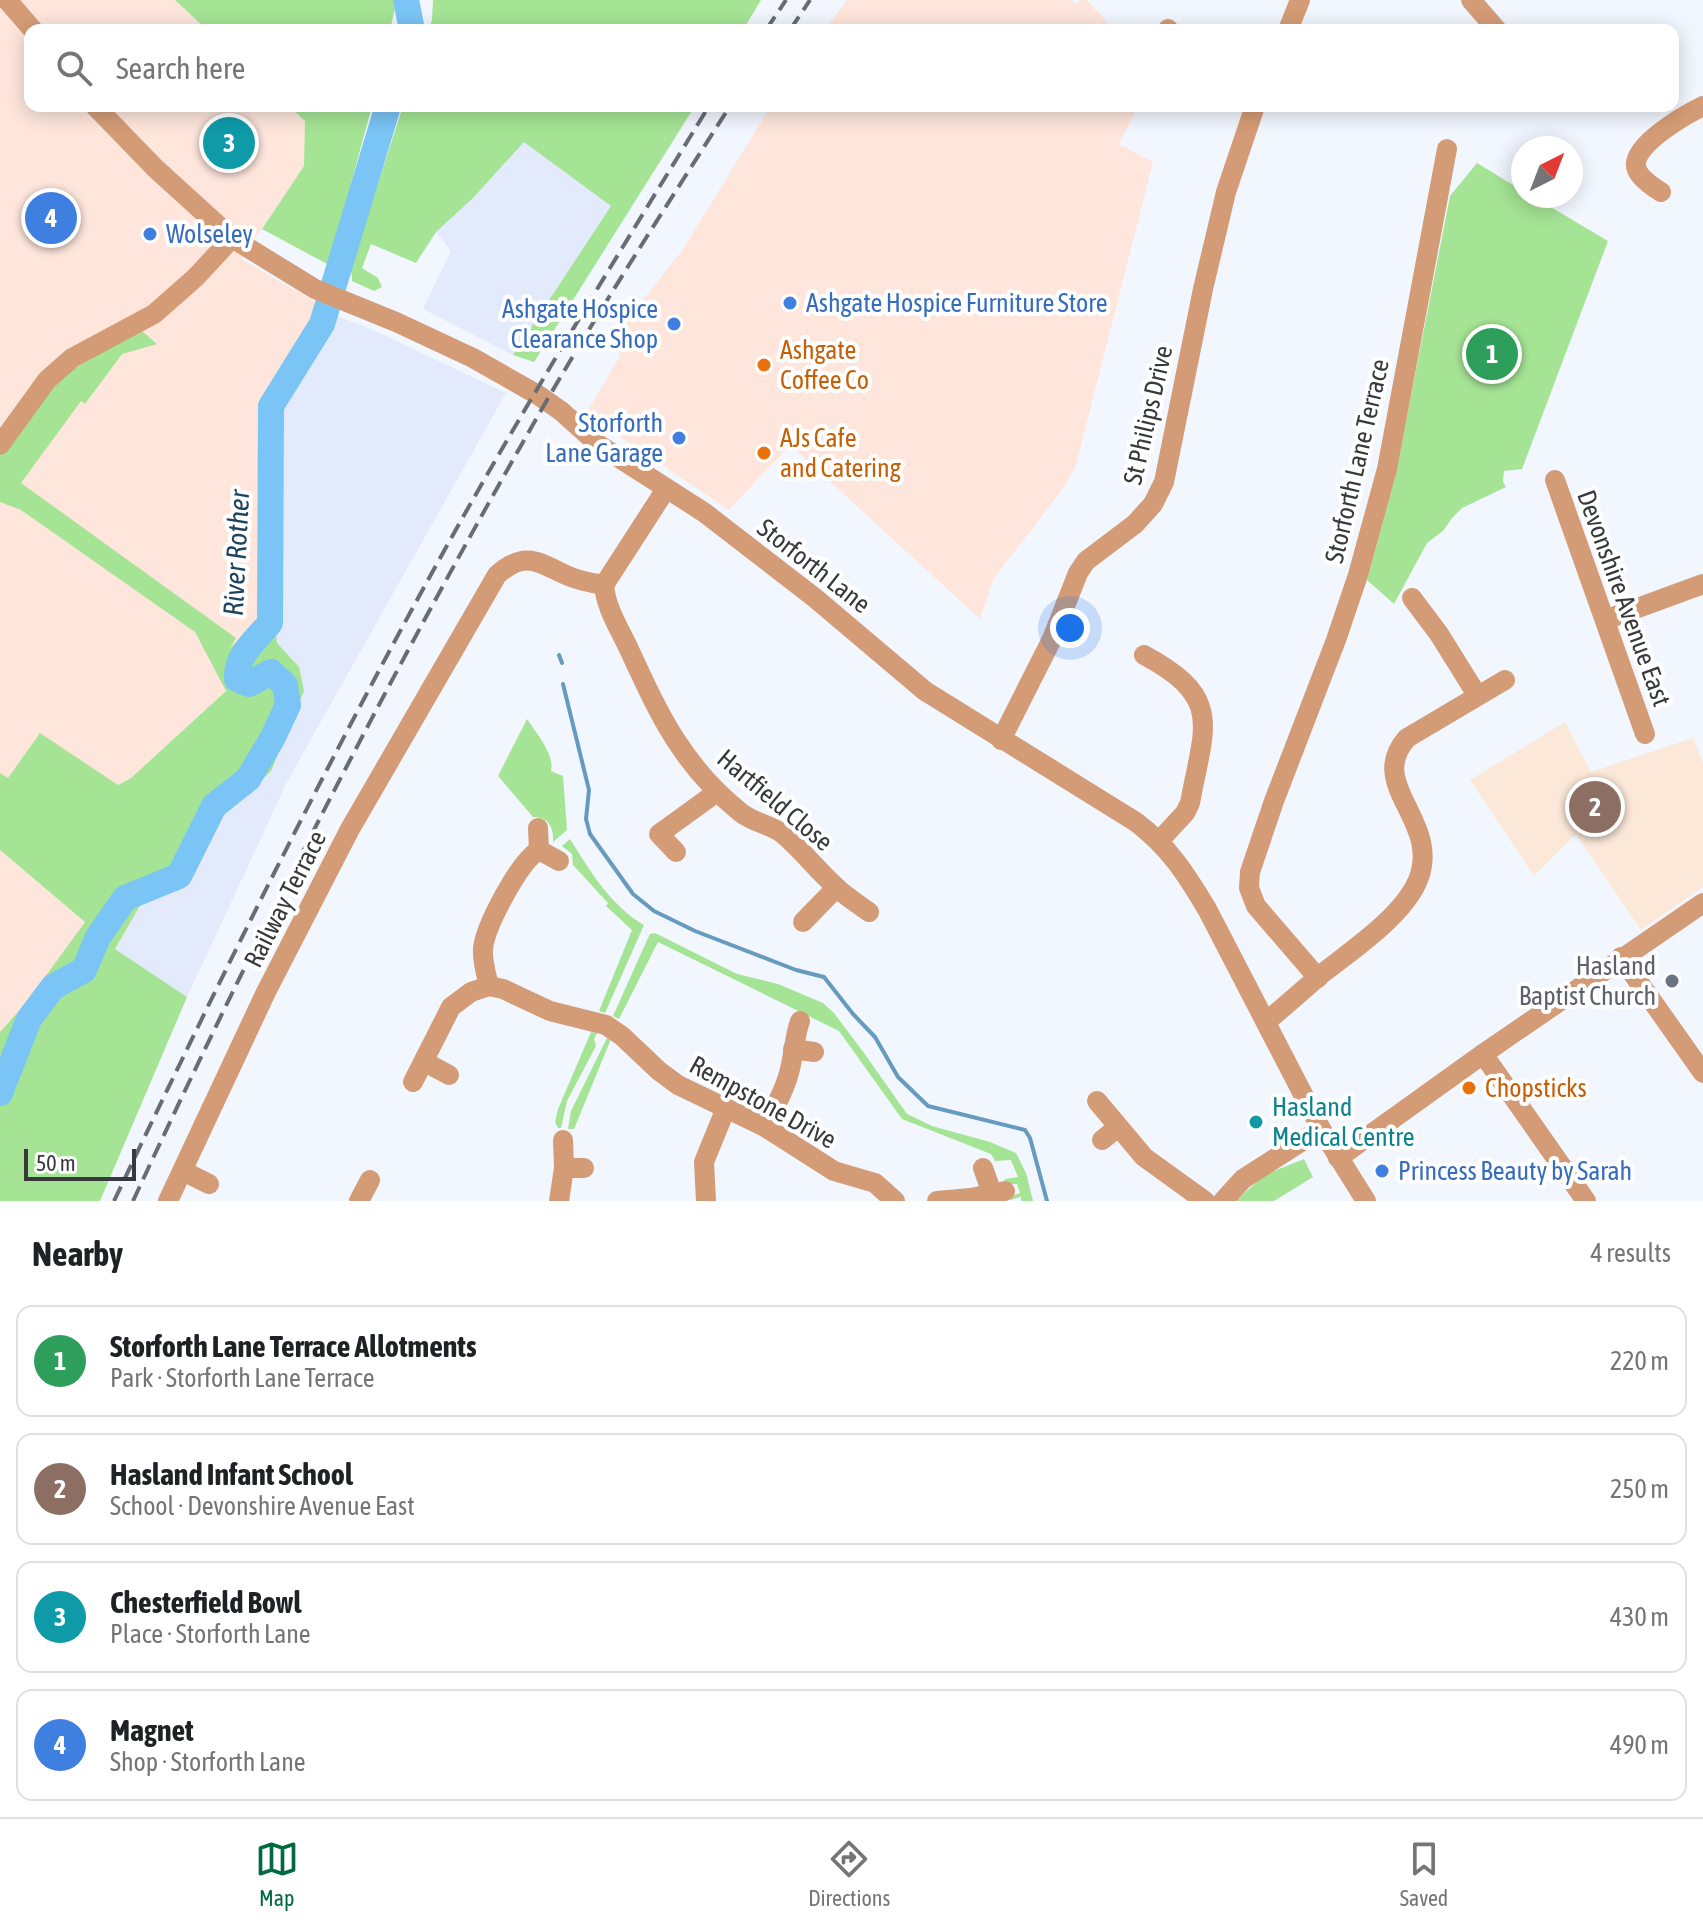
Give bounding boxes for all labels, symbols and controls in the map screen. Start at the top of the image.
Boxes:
search box [24,24,1679,112]
icon: search [52,46,96,90]
text: Search here [116,51,245,85]
pin: 3 [203,113,255,173]
north arrow [1511,136,1583,208]
pin: 4 [25,188,77,248]
place label: Wolseley [166,219,253,249]
marker: Wolseley [141,225,159,243]
place label: Ashgate Hospice Furniture Store [806,288,1108,318]
place label: Ashgate Hospice Clearance Shop [502,294,658,354]
marker: Ashgate Hospice Furniture Store [781,294,799,312]
marker: Ashgate Hospice Clearance Shop [665,315,683,333]
pin: 1 [1466,324,1518,384]
place label: Ashgate Coffee Co [780,335,869,395]
street label: St Philips Drive [1117,343,1179,487]
marker: Ashgate Coffee Co [755,356,773,374]
street label: Storforth Lane Terrace [1319,356,1395,566]
place label: Storforth Lane Garage [545,408,663,468]
place label: AJs Cafe and Catering [780,423,902,483]
marker: Storforth Lane Garage [670,429,688,447]
marker: AJs Cafe and Catering [755,444,773,462]
street label: Devonshire Avenue East [1571,486,1677,710]
water label: River Rother [217,487,255,617]
street label: Storforth Lane [752,513,876,619]
your location [1050,608,1090,648]
street label: Hartfield Close [711,743,839,857]
pin: 2 [1569,777,1621,837]
street label: Railway Terrace [238,826,332,972]
place label: Hasland Baptist Church [1519,951,1656,1011]
marker: Hasland Baptist Church [1663,972,1681,990]
street label: Rempstone Drive [684,1049,842,1155]
place label: Chopsticks [1485,1073,1587,1103]
marker: Chopsticks [1460,1079,1478,1097]
place label: Hasland Medical Centre [1272,1092,1415,1152]
marker: Hasland Medical Centre [1247,1113,1265,1131]
scale bar [24,1145,136,1181]
text: 50 m [36,1150,76,1176]
place label: Princess Beauty by Sarah [1398,1156,1632,1186]
marker: Princess Beauty by Sarah [1373,1162,1391,1180]
text: Nearby [32,1234,123,1273]
text: 4 results [1590,1238,1671,1268]
text: Storforth Lane Terrace Allotments [110,1329,477,1363]
text: 1 [54,1346,66,1376]
text: 220 m [1610,1346,1669,1376]
text: Park · Storforth Lane Terrace [110,1363,374,1393]
text: Hasland Infant School [110,1457,353,1491]
text: 2 [54,1474,66,1504]
text: 250 m [1610,1474,1669,1504]
text: School · Devonshire Avenue East [110,1491,415,1521]
text: Chesterfield Bowl [110,1585,301,1619]
text: 3 [54,1602,66,1632]
text: 430 m [1610,1602,1669,1632]
text: Place · Storforth Lane [110,1619,311,1649]
text: Magnet [110,1713,194,1747]
text: 4 [54,1730,66,1760]
text: 490 m [1610,1730,1669,1760]
text: Shop · Storforth Lane [110,1747,306,1777]
tab: Map [255,1837,299,1911]
tab: Directions [808,1837,890,1911]
tab: Saved [1400,1837,1448,1911]

